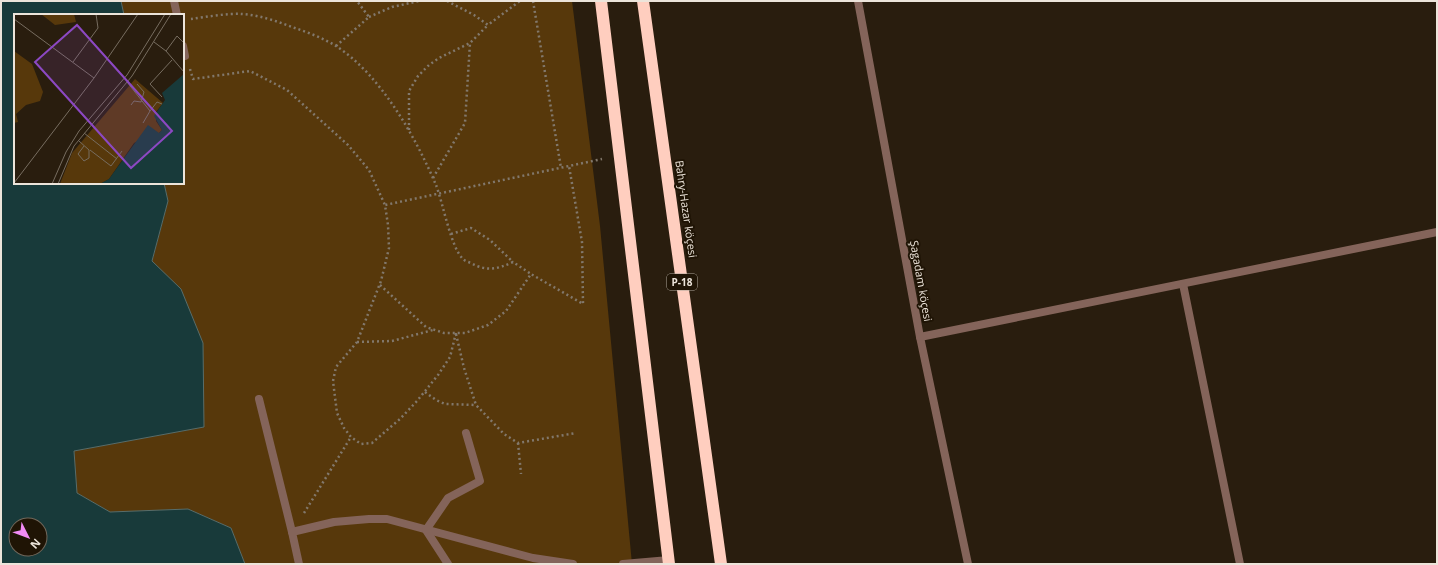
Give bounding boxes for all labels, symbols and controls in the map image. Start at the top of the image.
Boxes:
inset map [14,14,184,184]
street label: Bahry-Hazar köçesi [672,159,701,259]
street label: Şagadam köçesi [907,239,936,323]
road number: P-18 [667,274,697,290]
north arrow [8,517,48,557]
text: N [27,536,44,552]

